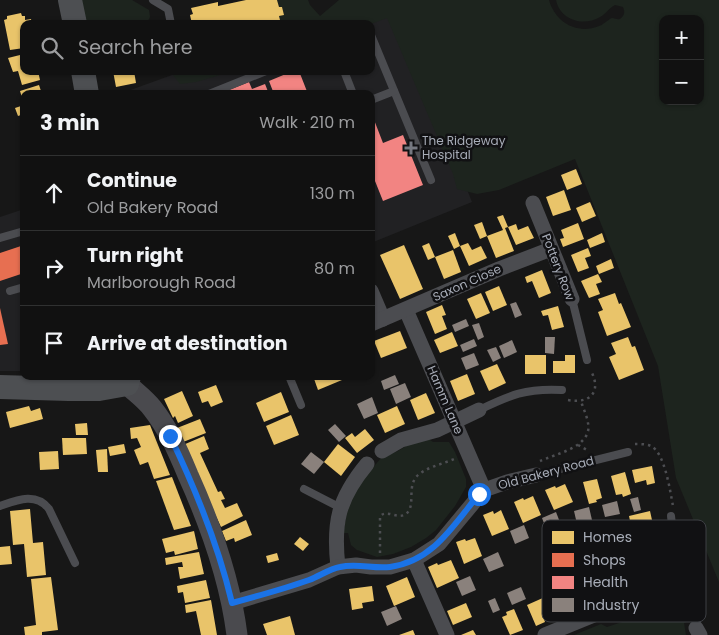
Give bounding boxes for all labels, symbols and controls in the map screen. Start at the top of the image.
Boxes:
map controls [659,15,704,105]
button: + [659,15,704,60]
search box [20,20,375,75]
icon: search [38,34,66,62]
text: Search here [78,34,192,61]
button: − [659,60,704,105]
text: 3 min [40,108,100,137]
text: Walk · 210 m [259,111,355,134]
place label: The Ridgeway Hospital [422,132,506,163]
marker: The Ridgeway Hospital [404,141,418,155]
text: Continue [87,167,177,194]
icon: ahead [40,179,68,207]
text: 130 m [310,182,355,205]
text: Old Bakery Road [87,196,218,219]
street label: Pottery Row [538,231,579,303]
text: Turn right [87,242,183,269]
icon: right [40,254,68,282]
text: 80 m [314,257,355,280]
street label: Saxon Close [430,260,504,305]
text: Marlborough Road [87,271,236,294]
icon: arrive [40,329,68,357]
text: Arrive at destination [87,330,288,357]
street label: Hamm Lane [423,363,468,437]
route end [159,425,182,448]
street label: Old Bakery Road [496,452,596,493]
route start [468,483,491,506]
legend [542,520,706,622]
text: Homes [583,527,632,547]
text: Shops [583,550,626,570]
text: Health [583,572,628,592]
text: Industry [583,595,639,615]

